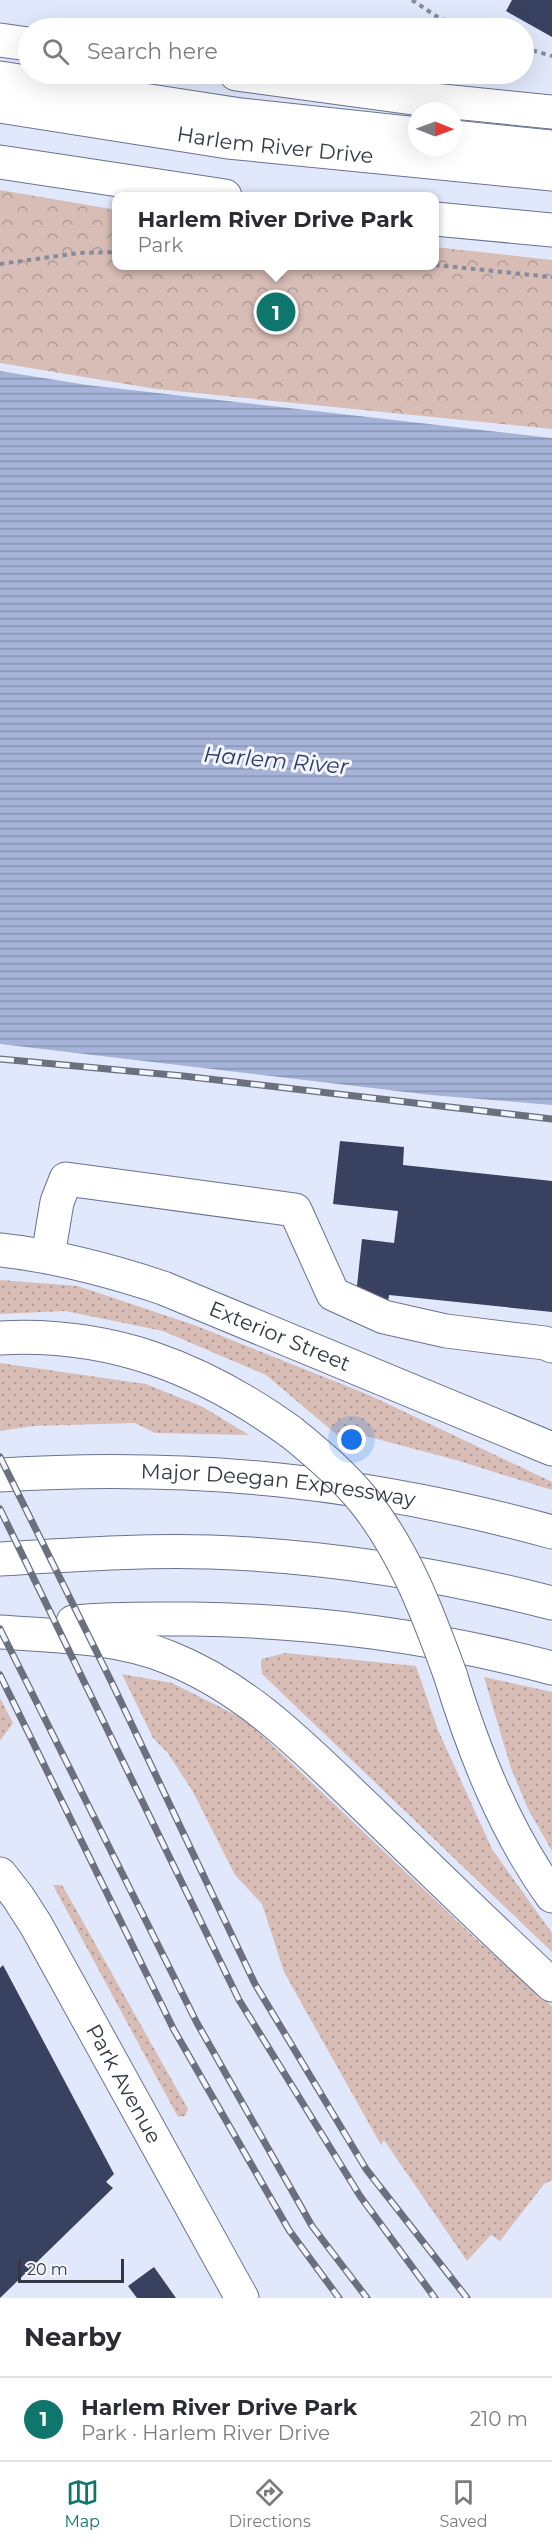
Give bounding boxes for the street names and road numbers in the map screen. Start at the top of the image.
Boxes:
street label: Harlem River Drive [175,121,374,168]
street label: Exterior Street [206,1296,354,1376]
street label: Major Deegan Expressway [141,1459,418,1512]
street label: Park Avenue [81,2019,167,2148]

